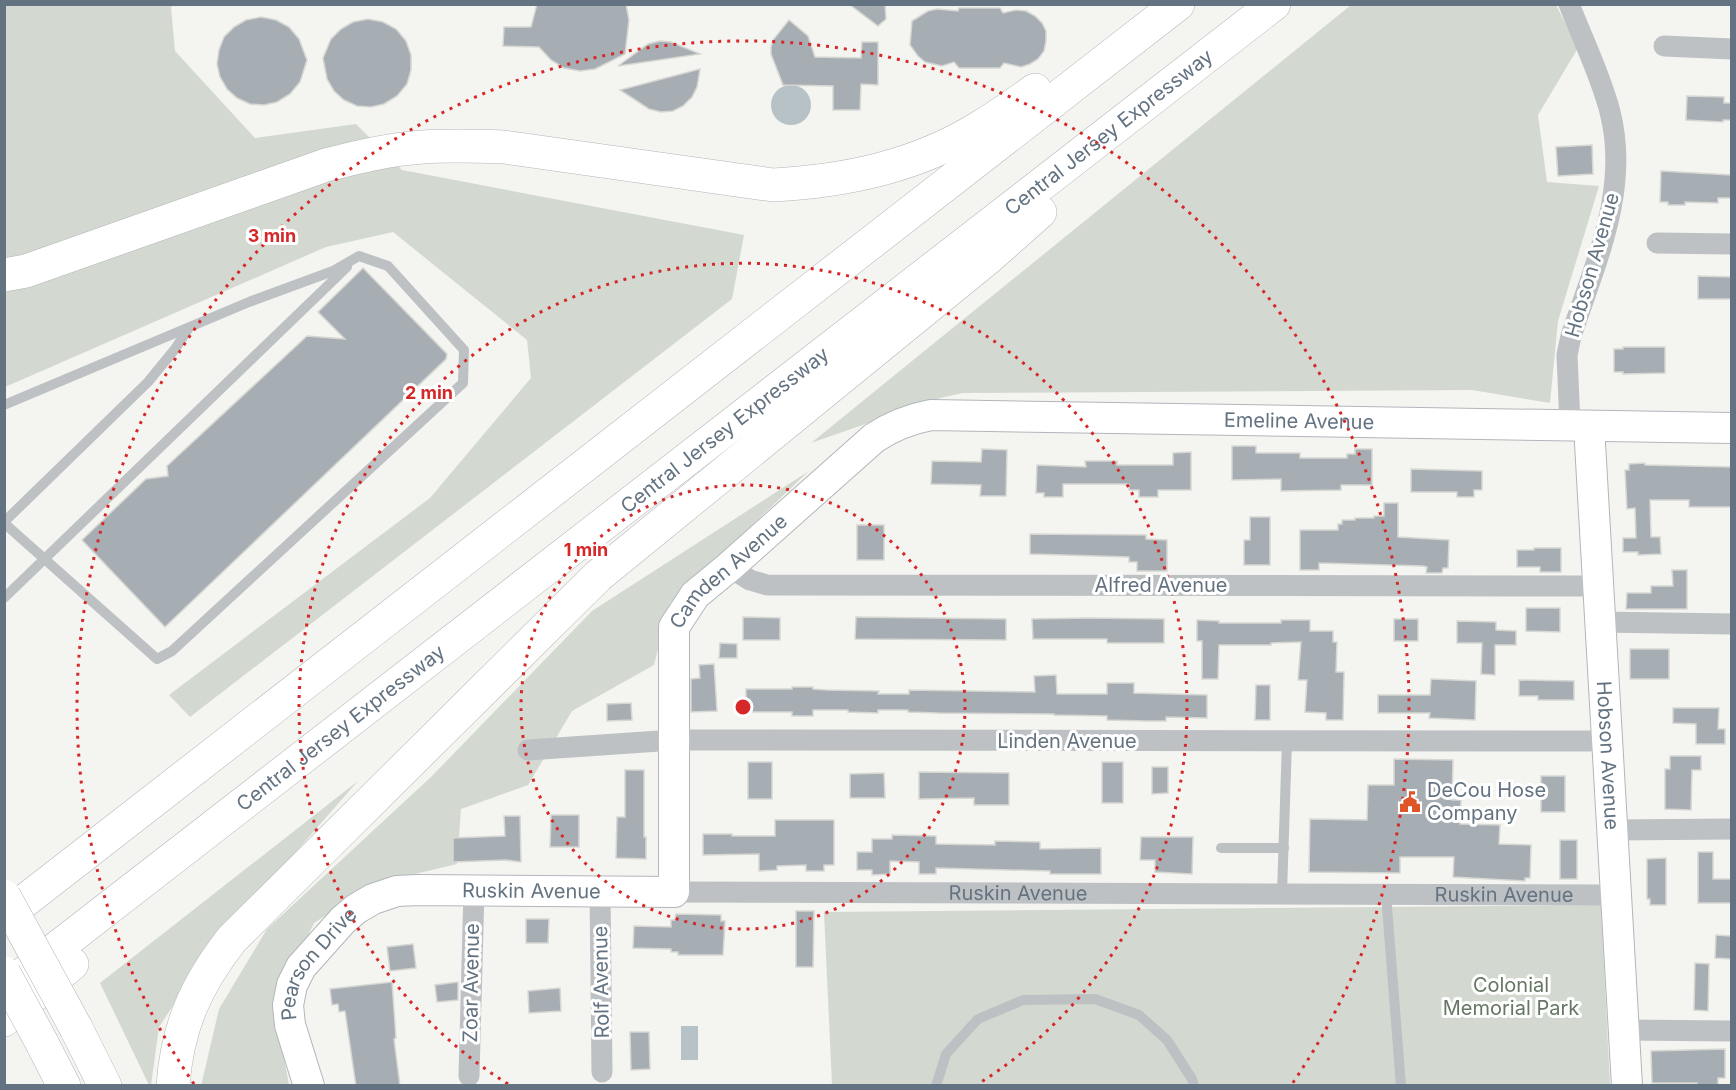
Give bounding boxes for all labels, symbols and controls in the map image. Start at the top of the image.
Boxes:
street label: Central Jersey Expressway [1000,44,1218,220]
street label: Hobson Avenue [1560,190,1624,340]
text: 3 min [248,225,296,246]
street label: Central Jersey Expressway [616,342,834,518]
text: 2 min [405,382,453,403]
street label: Emeline Avenue [1224,408,1374,434]
street label: Camden Avenue [664,509,792,633]
text: 1 min [564,539,608,560]
street label: Alfred Avenue [1094,573,1228,597]
street label: Central Jersey Expressway [232,640,450,816]
street label: Hobson Avenue [1592,680,1624,831]
centre of rings [733,697,753,717]
street label: Linden Avenue [997,729,1137,753]
place label: DeCou Hose Company [1427,778,1546,825]
public building icon: DeCou Hose Company [1398,790,1422,814]
street label: Ruskin Avenue [462,878,601,903]
street label: Ruskin Avenue [949,881,1087,905]
street label: Ruskin Avenue [1435,882,1573,907]
street label: Pearson Drive [276,902,361,1022]
street label: Zoar Avenue [458,923,484,1043]
street label: Rolf Avenue [588,925,614,1039]
park label: Colonial Memorial Park [1443,973,1579,1020]

